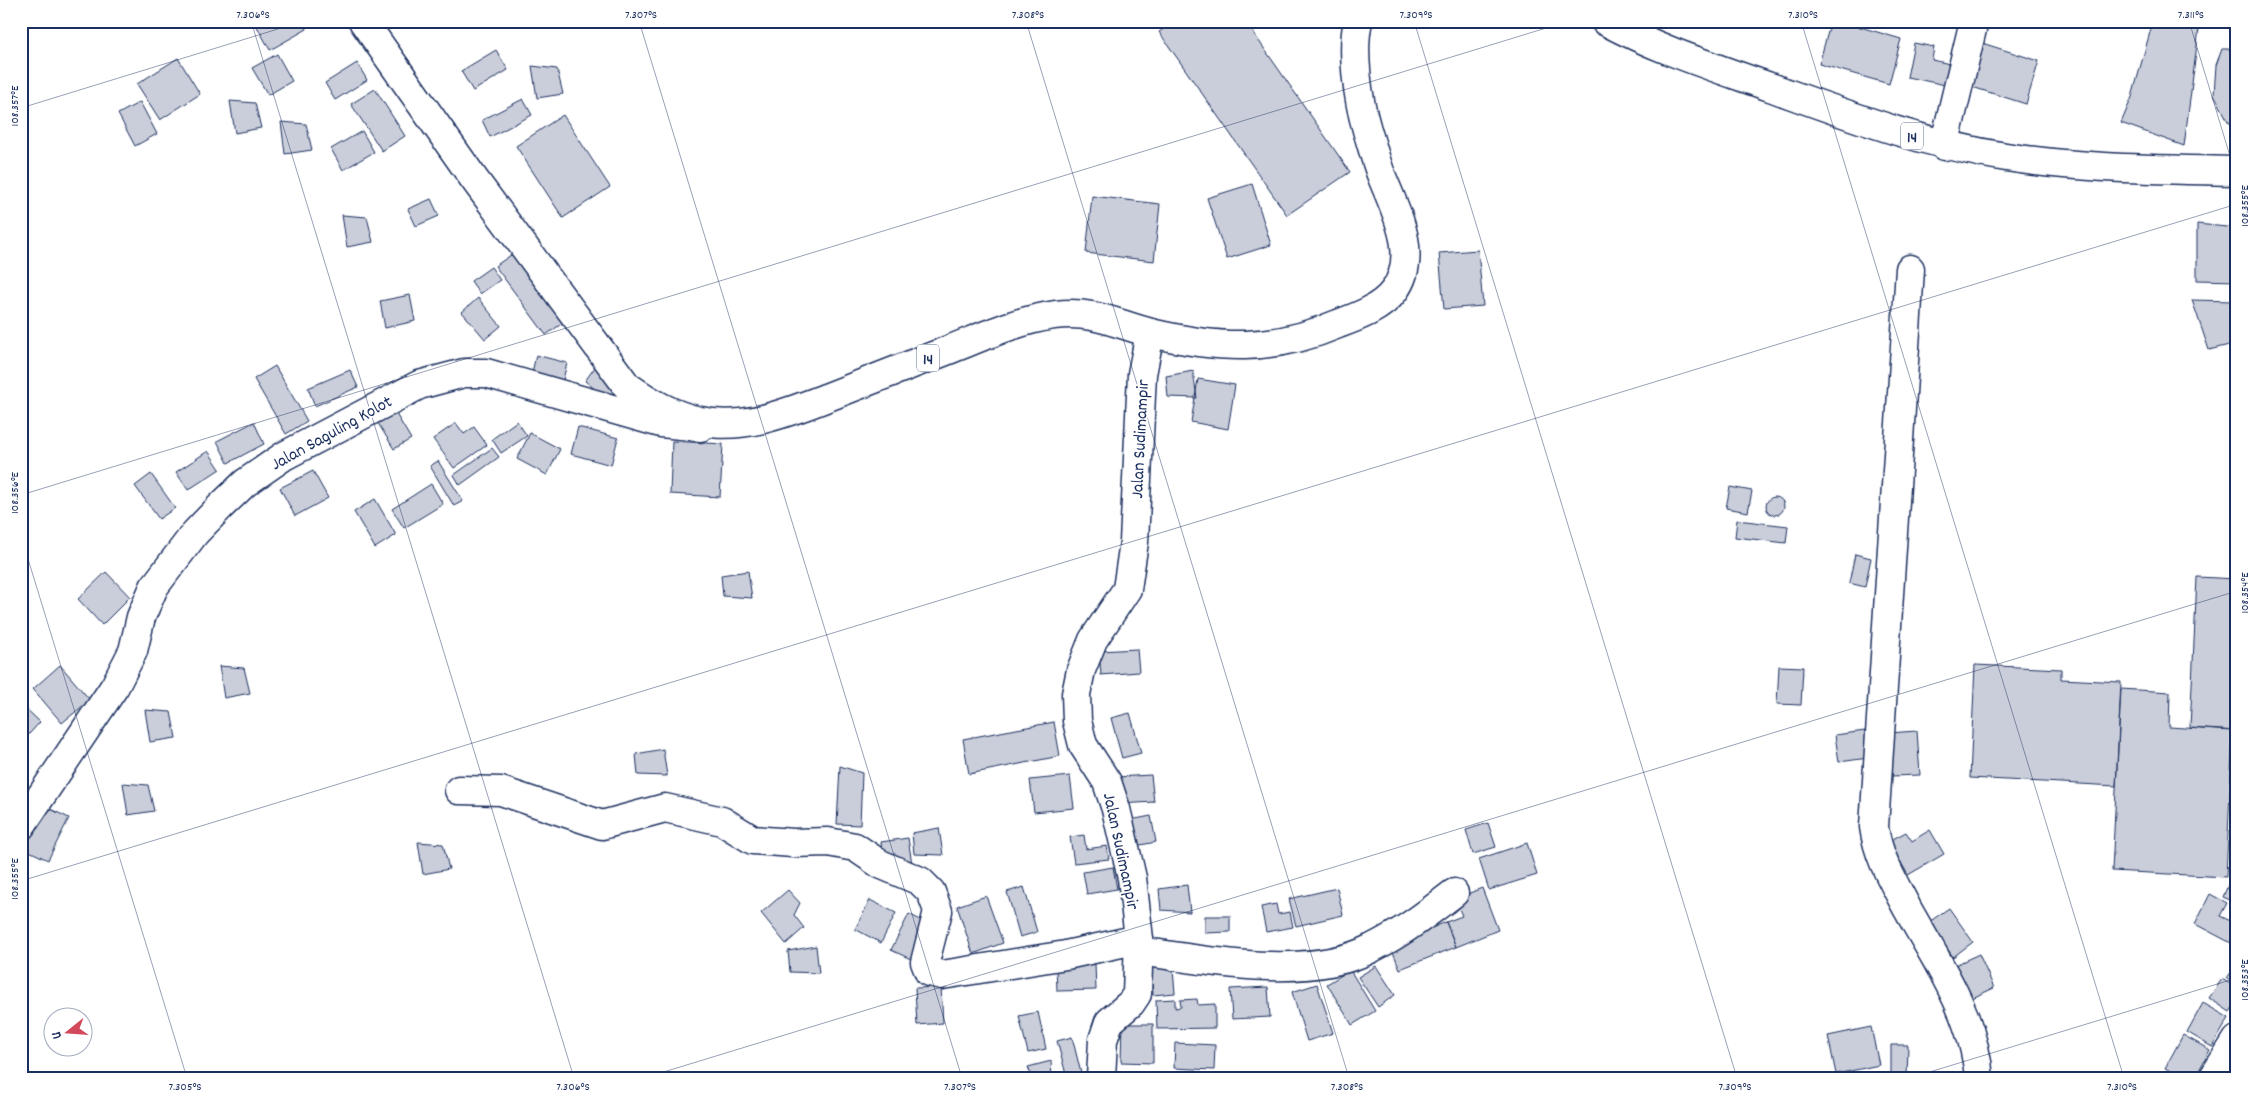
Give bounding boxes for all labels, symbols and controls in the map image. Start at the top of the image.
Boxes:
text: 7.306°S [236,7,270,24]
text: 7.307°S [625,7,657,24]
text: 7.308°S [1012,7,1044,24]
text: 7.309°S [1399,7,1433,24]
text: 7.310°S [1788,7,1818,24]
text: 7.311°S [2178,7,2204,24]
text: 108.357°E [7,85,24,126]
road number: 14 [1901,122,1923,150]
text: 108.355°E [2237,185,2254,227]
road number: 14 [917,344,939,372]
street label: Jalan Sudimampir [1126,379,1157,499]
street label: Jalan Saguling Kolot [267,390,398,478]
text: 108.356°E [7,471,24,514]
text: 108.354°E [2237,572,2254,614]
street label: Jalan Sudimampir [1095,791,1144,913]
text: 108.355°E [7,858,24,900]
text: 108.353°E [2237,959,2254,1001]
north arrow [42,1006,92,1056]
text: U [47,1029,68,1041]
text: 7.305°S [168,1079,202,1096]
text: 7.306°S [556,1079,590,1096]
text: 7.307°S [944,1079,976,1096]
text: 7.308°S [1331,1079,1363,1096]
text: 7.309°S [1718,1079,1752,1096]
text: 7.310°S [2107,1079,2137,1096]

